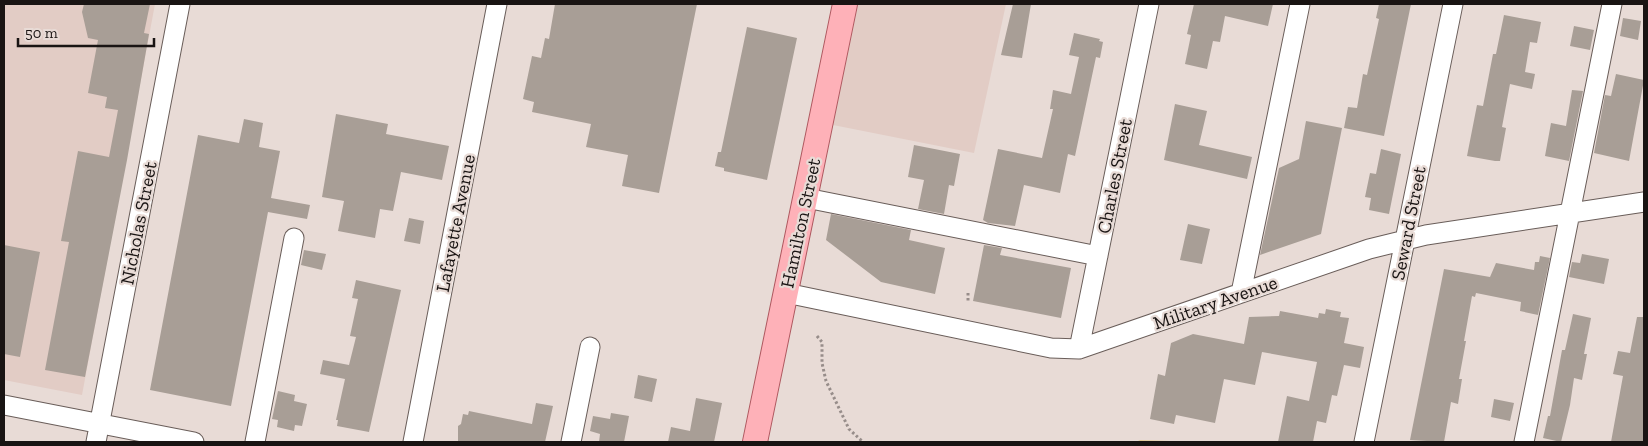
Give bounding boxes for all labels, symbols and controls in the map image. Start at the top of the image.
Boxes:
scale bar [18,15,154,47]
text: 50 m [25,24,58,42]
street label: Charles Street [1092,117,1137,236]
street label: Lafayette Avenue [431,152,480,294]
street label: Hamilton Street [776,156,825,290]
street label: Nicholas Street [115,159,162,287]
street label: Seward Street [1386,164,1431,282]
street label: Military Avenue [1150,270,1280,334]

